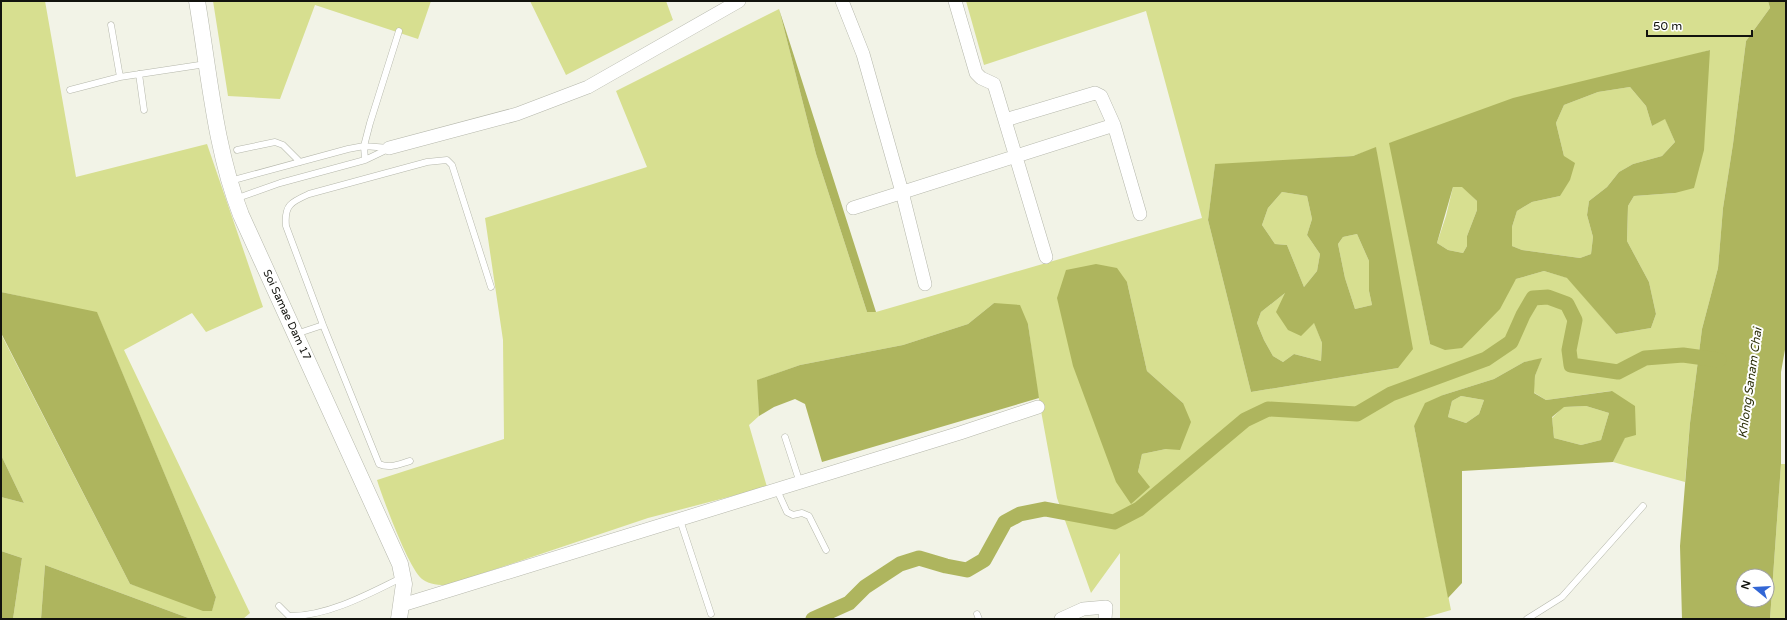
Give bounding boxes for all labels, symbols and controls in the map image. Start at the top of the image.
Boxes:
scale bar [1647,12,1752,38]
text: 50 m [1653,19,1682,33]
street label: Soi Samae Dam 17 [260,268,314,362]
water label: Khlong Sanam Chai [1735,325,1765,439]
north arrow [1735,568,1775,608]
text: N [1738,579,1754,591]

